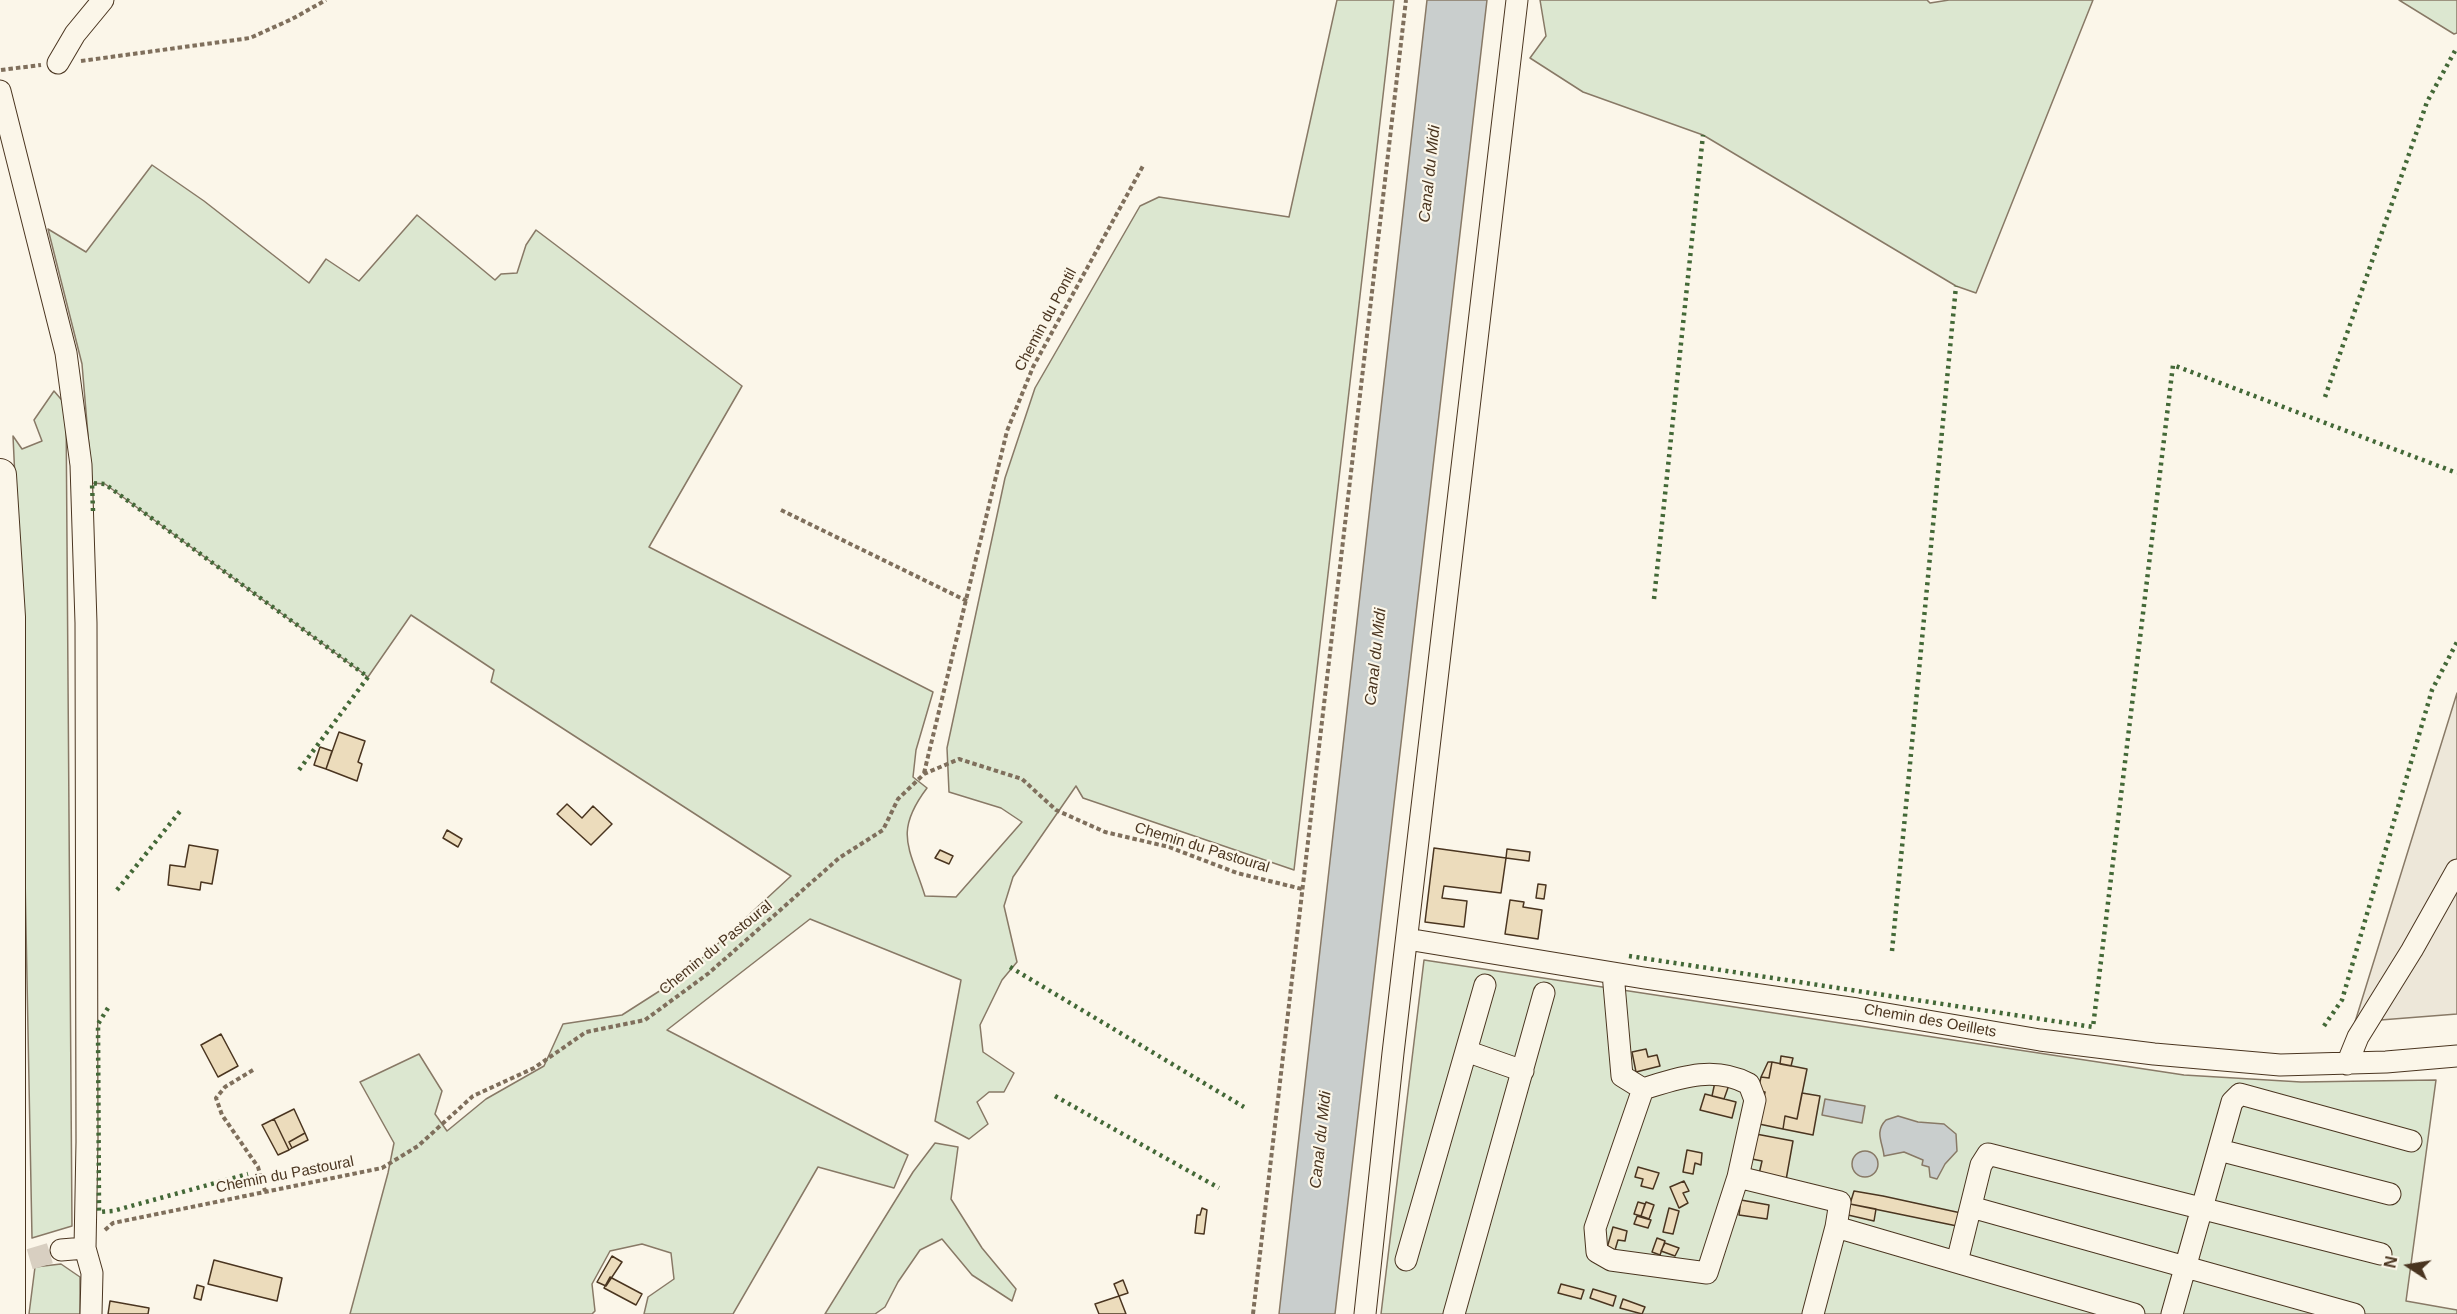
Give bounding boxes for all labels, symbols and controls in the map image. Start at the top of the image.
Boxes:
water label: Canal du Midi [1415,124,1445,224]
street label: Chemin du Pontil [1011,265,1081,375]
water label: Canal du Midi [1361,607,1391,707]
street label: Chemin du Pastoural [1132,819,1272,877]
street label: Chemin du Pastoural [656,897,776,999]
street label: Chemin des Oeillets [1862,1000,1998,1042]
water label: Canal du Midi [1306,1090,1336,1190]
street label: Chemin du Pastoural [215,1153,355,1197]
north arrow [2379,1236,2439,1296]
text: N [2381,1255,2400,1270]

